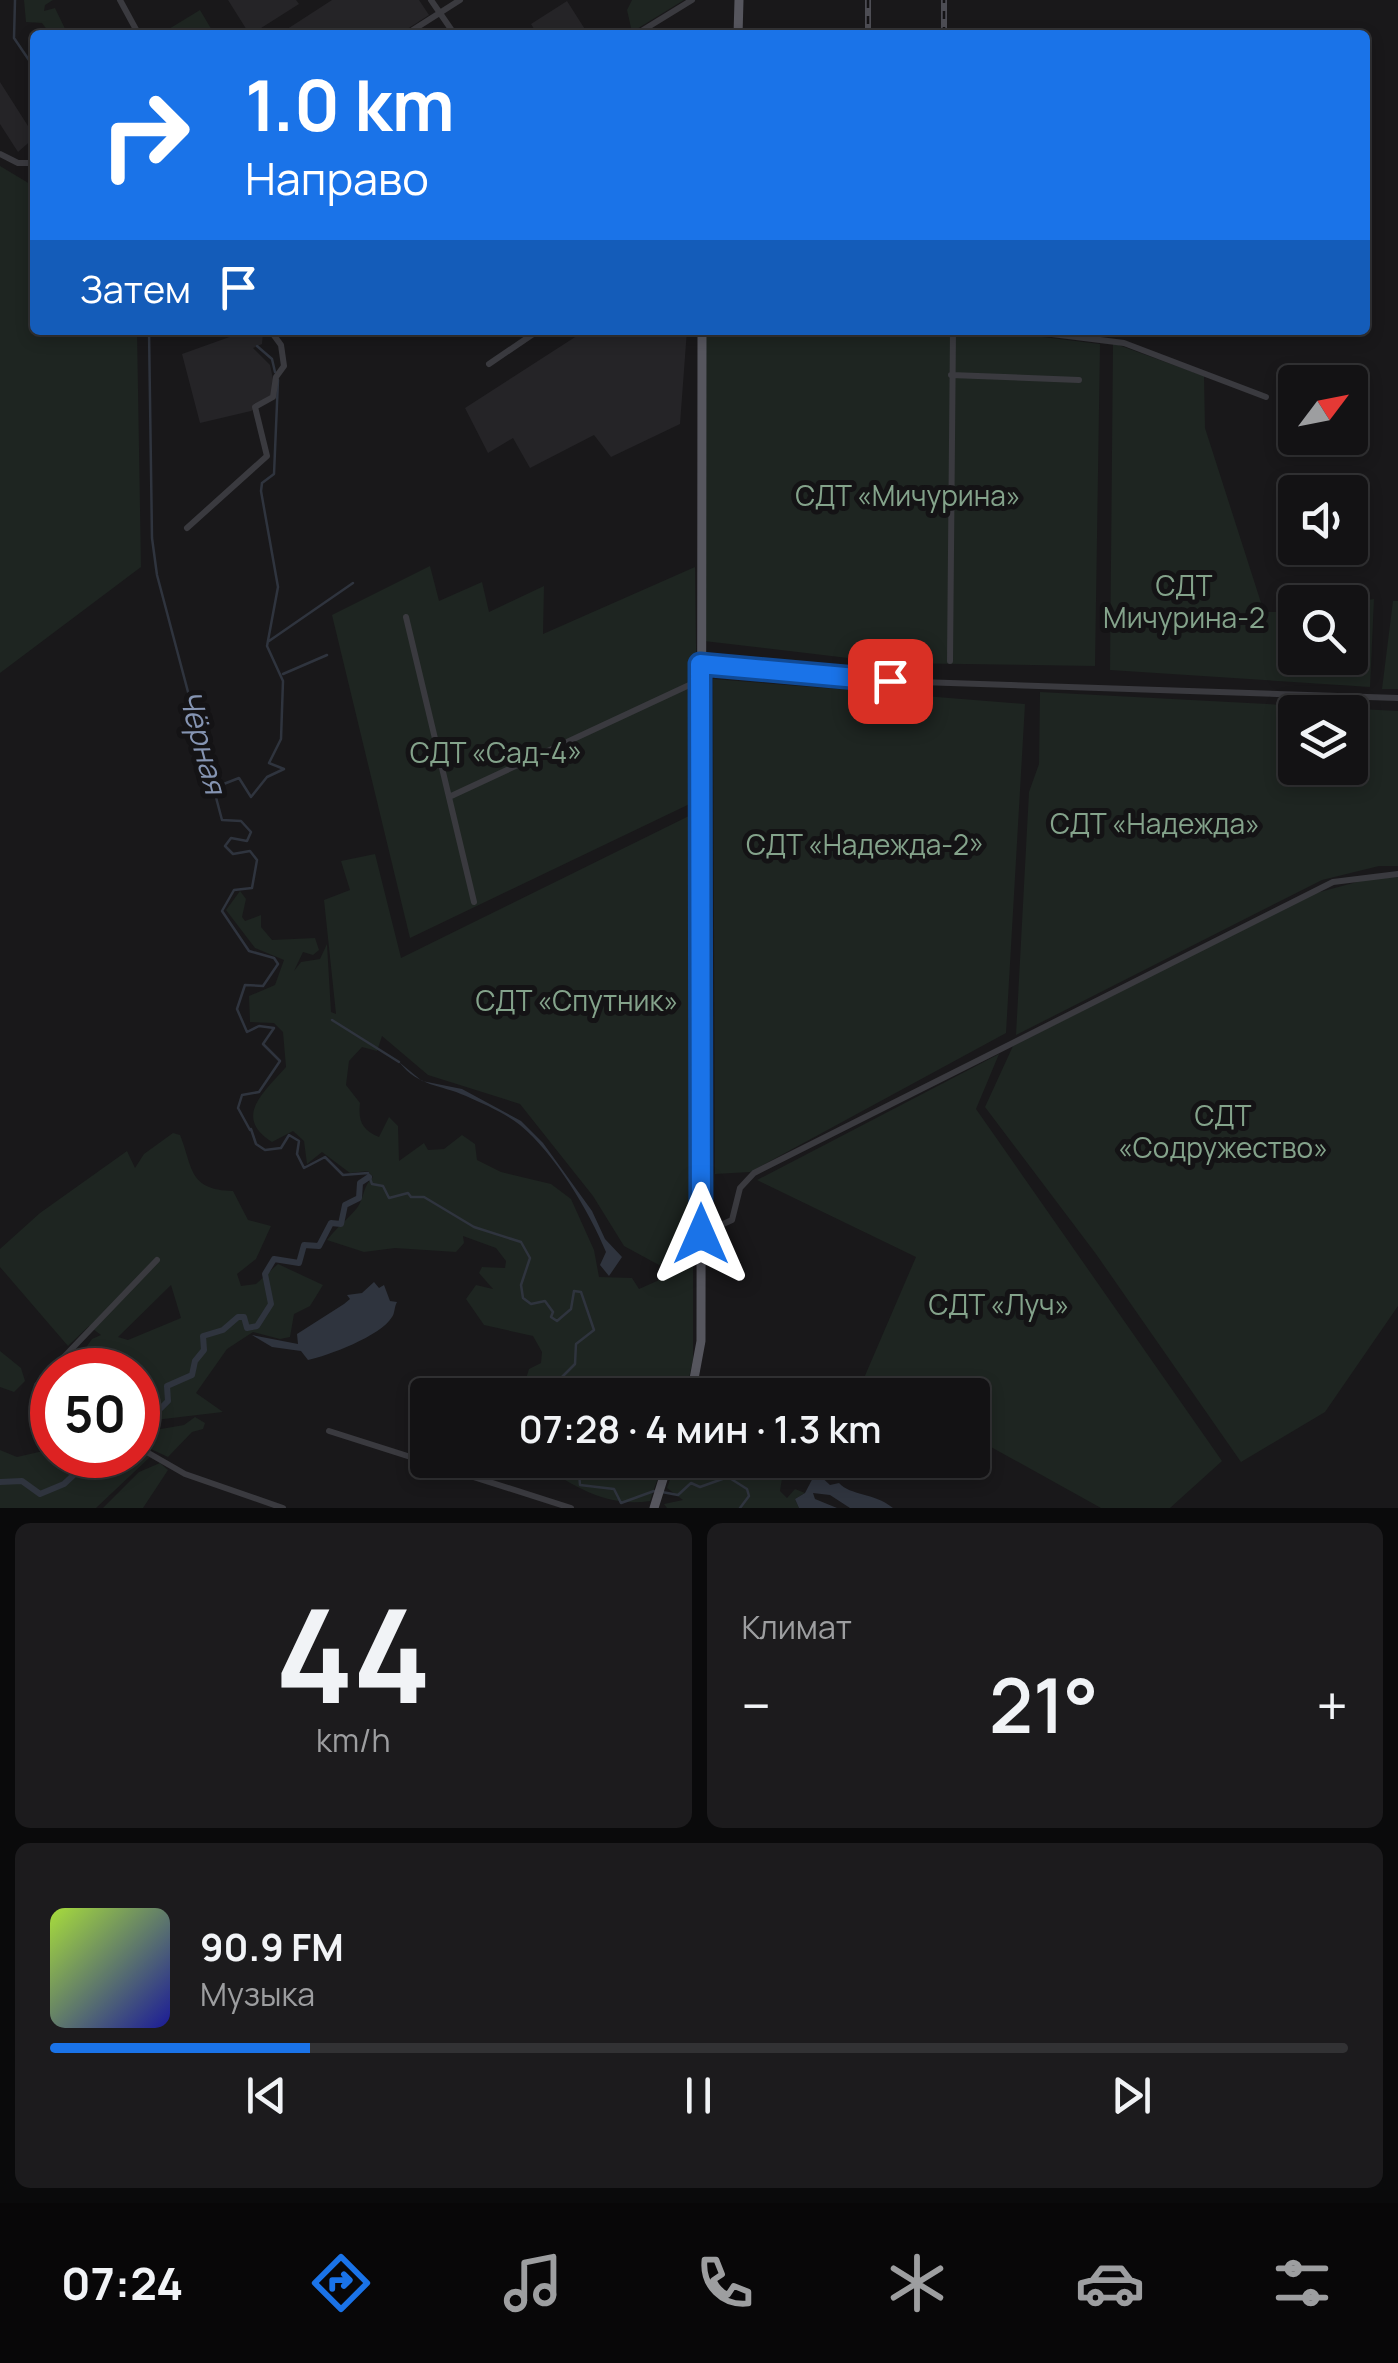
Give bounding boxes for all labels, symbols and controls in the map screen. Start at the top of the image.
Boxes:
text: 1.0 km [245,56,455,152]
icon: right [80,70,210,200]
text: Направо [245,147,429,209]
icon: arrive [211,260,266,315]
text: Затем [80,262,191,314]
north arrow [1278,365,1368,455]
map controls [1278,365,1368,785]
button: sound [1278,475,1368,565]
park label: СДТ «Мичурина» [795,476,1021,514]
park label: СДТ Мичурина-2 [1103,566,1265,636]
button: search [1278,585,1368,675]
pin [848,639,933,724]
icon: arrive [863,654,918,709]
water label: Чёрная [170,685,238,800]
button: layers [1278,695,1368,785]
park label: СДТ «Сад-4» [410,733,582,771]
park label: СДТ «Надежда» [1050,804,1260,842]
park label: СДТ «Надежда-2» [746,825,984,863]
park label: СДТ «Спутник» [476,981,678,1019]
park label: СДТ «Содружество» [1118,1096,1328,1166]
position arrow [649,1182,753,1286]
park label: СДТ «Луч» [928,1285,1070,1323]
speed limit sign: 50 [30,1348,160,1478]
text: 07:28 · 4 мин · 1.3 km [518,1402,882,1454]
text: 44 [275,1564,432,1742]
text: Климат [742,1605,852,1649]
text: 21° [989,1653,1098,1756]
text: − [742,1667,771,1743]
text: + [1316,1667,1348,1743]
text: km/h [316,1718,390,1762]
text: 90.9 FM [200,1920,344,1972]
text: Музыка [200,1972,315,2016]
icon: previous [239,2068,294,2123]
icon: pause [671,2068,726,2123]
icon: next [1104,2068,1159,2123]
icon: directions [306,2248,376,2318]
icon: music [498,2248,568,2318]
icon: phone [690,2248,760,2318]
icon: climate [882,2248,952,2318]
icon: car [1075,2248,1145,2318]
icon: filters [1267,2248,1337,2318]
text: 07:24 [61,2252,183,2314]

